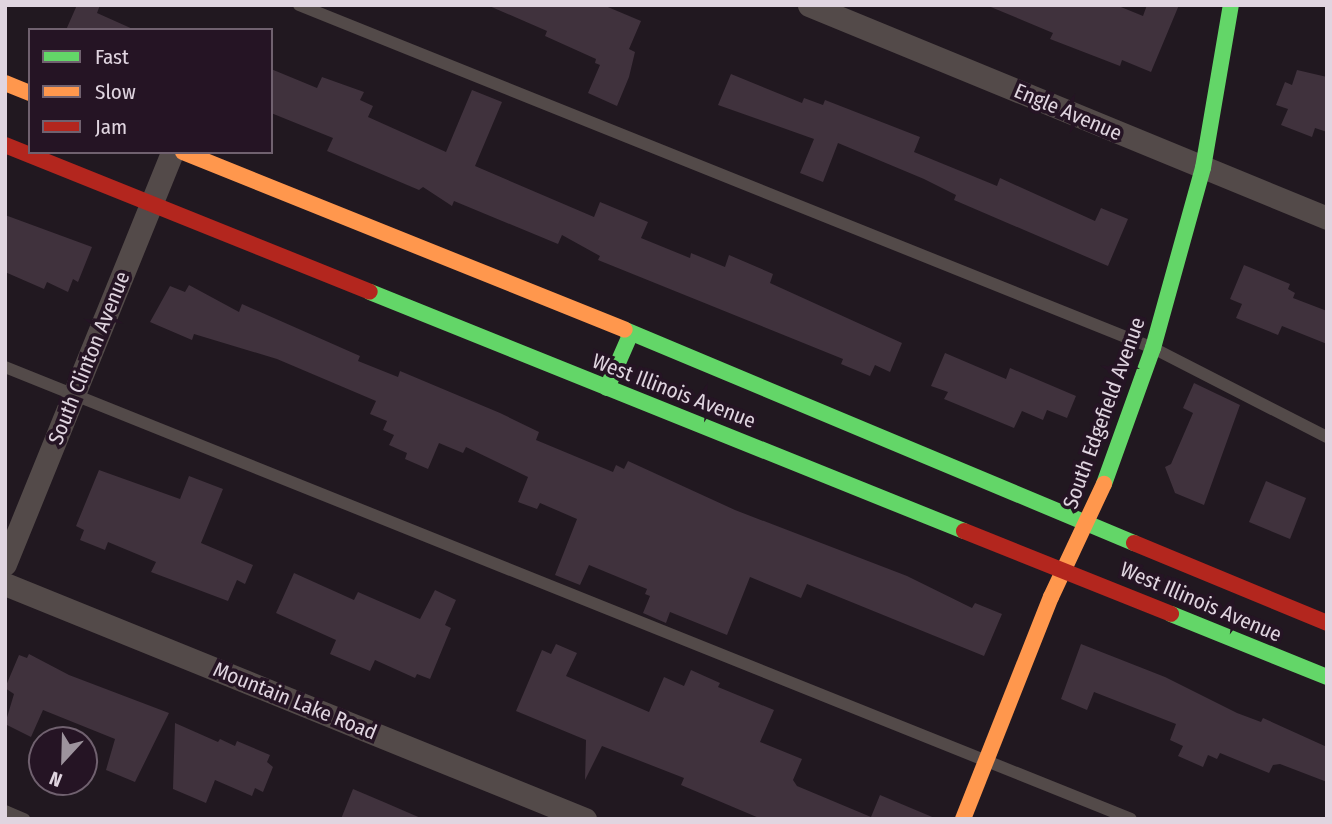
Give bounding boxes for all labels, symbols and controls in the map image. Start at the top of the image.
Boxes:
legend [28,28,273,154]
text: Fast [95,44,129,70]
street label: Engle Avenue [1010,78,1126,146]
text: Slow [95,79,136,105]
text: Jam [95,114,127,140]
street label: South Clinton Avenue [43,268,135,448]
street label: South Edgefield Avenue [1058,314,1150,512]
street label: West Illinois Avenue [589,348,759,434]
street label: West Illinois Avenue [1116,557,1286,647]
street label: Mountain Lake Road [210,657,380,745]
north arrow [28,726,98,796]
text: N [46,766,65,792]

